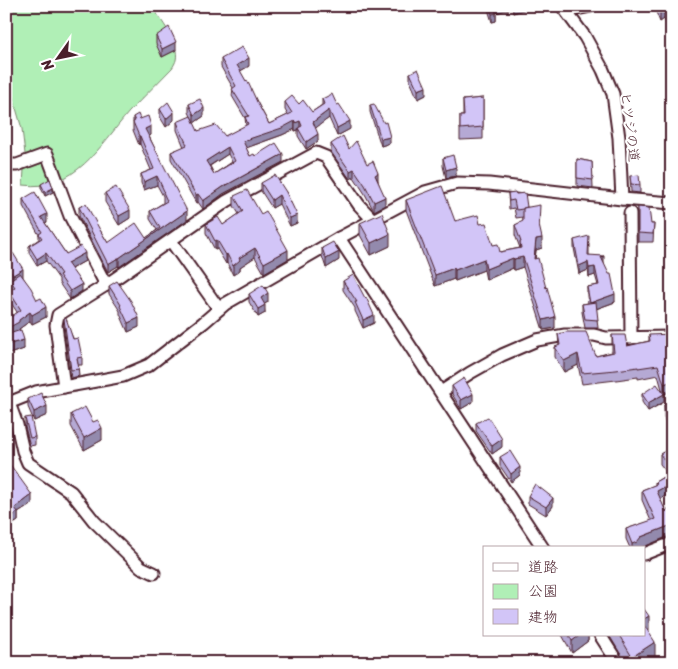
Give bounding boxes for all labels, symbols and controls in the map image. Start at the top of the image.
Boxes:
north arrow [32,32,82,82]
text: N [34,54,61,77]
street label: ヒツジの道 [613,91,647,163]
legend [483,546,646,636]
text: 道路 [528,554,558,580]
text: 公園 [528,578,558,604]
text: 建物 [528,604,558,630]

